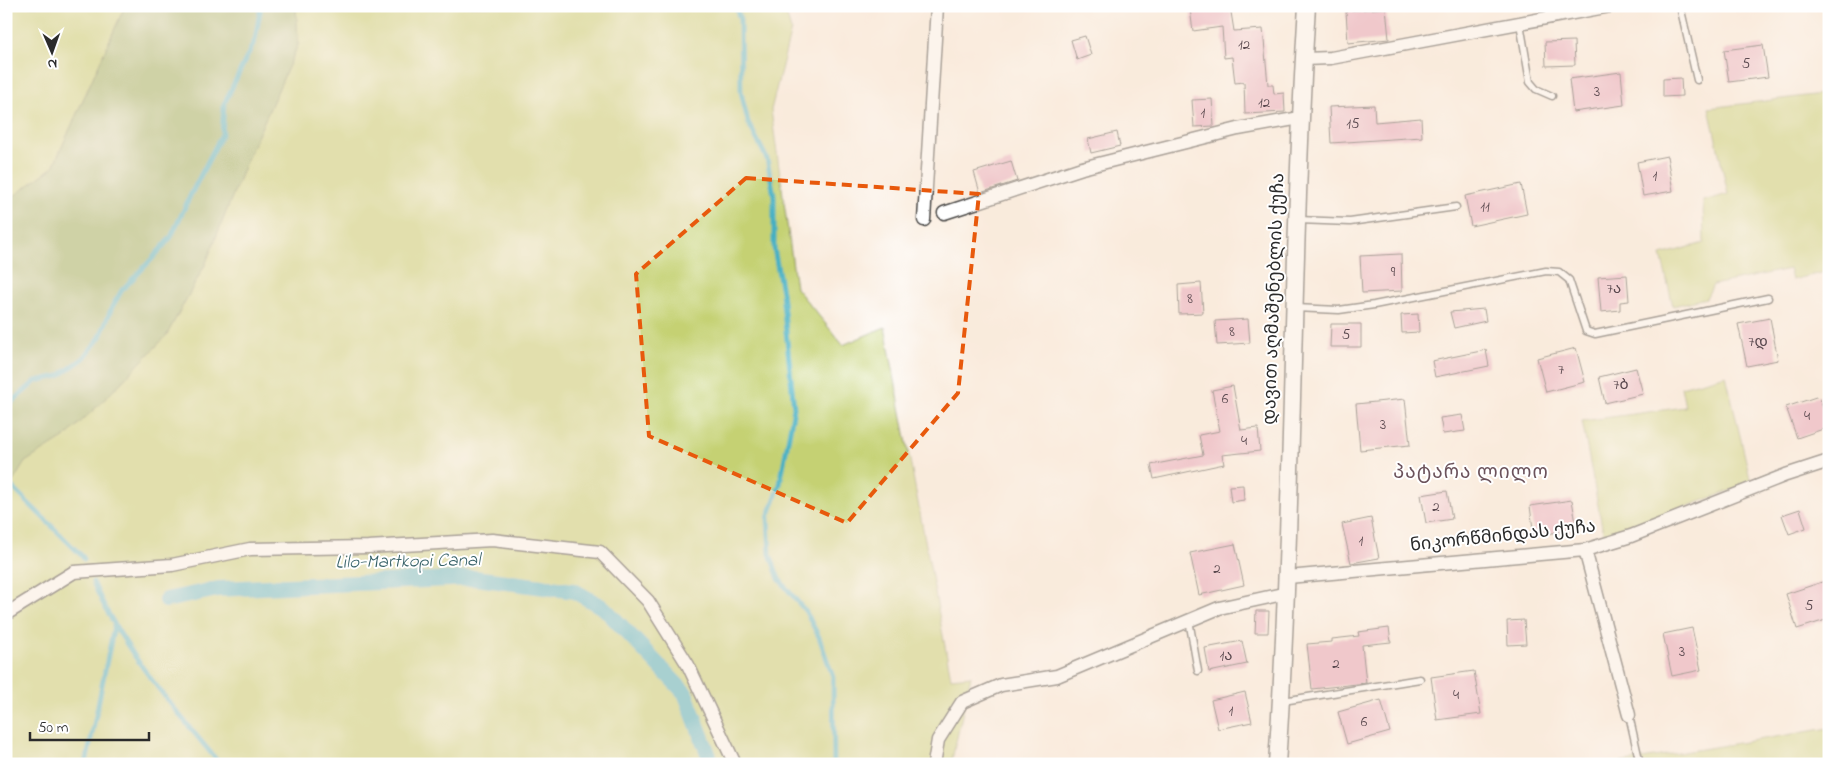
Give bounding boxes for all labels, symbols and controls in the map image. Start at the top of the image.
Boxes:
north arrow [28,28,78,78]
house number: 12 [1238,34,1251,56]
text: N [47,53,57,74]
house number: 5 [1742,53,1751,75]
house number: 3 [1594,81,1600,103]
house number: 12 [1258,92,1271,114]
house number: 1 [1201,102,1206,124]
house number: 15 [1346,113,1360,135]
house number: 1 [1653,165,1658,187]
street label: დავით აღმაშენებლის ქუჩა [1258,173,1292,425]
house number: 11 [1480,196,1490,218]
house number: 9 [1391,261,1396,283]
house number: 7ა [1607,278,1621,300]
house number: 8 [1187,288,1193,310]
house number: 8 [1229,321,1235,343]
house number: 5 [1342,324,1351,346]
house number: 7დ [1748,331,1768,353]
house number: 7 [1558,359,1564,381]
house number: 7ბ [1613,374,1629,396]
house number: 6 [1222,388,1229,410]
house number: 4 [1804,405,1810,427]
house number: 3 [1380,414,1386,436]
house number: 4 [1241,430,1247,452]
district label: პატარა ლილო [1393,460,1549,487]
house number: 2 [1432,496,1440,518]
street label: ნიკორწმინდას ქუჩა [1409,514,1597,560]
house number: 1 [1359,530,1364,552]
water label: Lilo-Martkopi Canal [335,547,483,577]
house number: 2 [1213,558,1221,580]
house number: 5 [1805,595,1814,617]
house number: 3 [1679,641,1685,663]
house number: 1ა [1219,645,1233,667]
house number: 2 [1332,653,1340,675]
house number: 4 [1453,684,1459,706]
house number: 1 [1229,700,1234,722]
scale bar [30,710,149,742]
house number: 6 [1361,711,1368,733]
text: 50 m [38,717,69,739]

